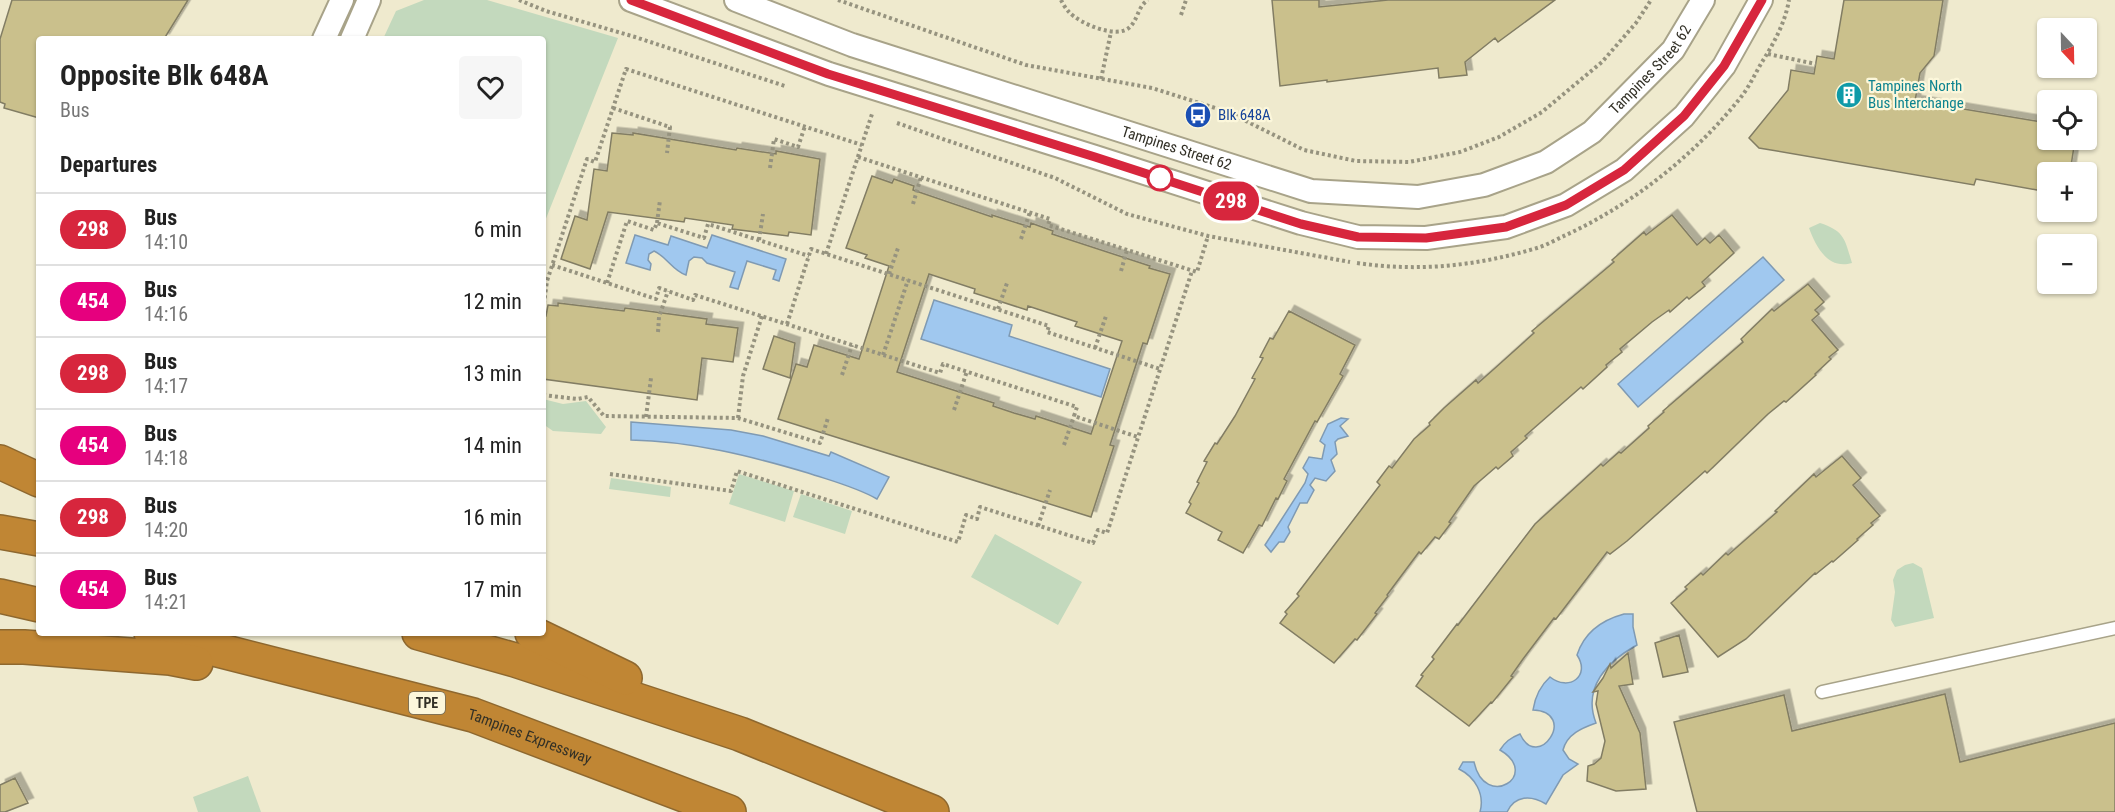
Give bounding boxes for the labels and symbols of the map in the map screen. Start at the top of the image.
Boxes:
north arrow [2037,18,2097,78]
street label: Tampines Street 62 [1606,22,1695,118]
place label: Tampines North Bus Interchange [1868,77,1964,112]
building icon: Tampines North Bus Interchange [1834,80,1864,110]
bus stop icon: Blk 648A [1183,100,1213,130]
place label: Blk 648A [1218,106,1271,124]
street label: Tampines Street 62 [1119,122,1234,174]
unlabelled marker [1147,165,1173,191]
line badge: 298 [1196,182,1266,220]
road number: TPE [409,692,445,714]
street label: Tampines Expressway [466,705,594,768]

